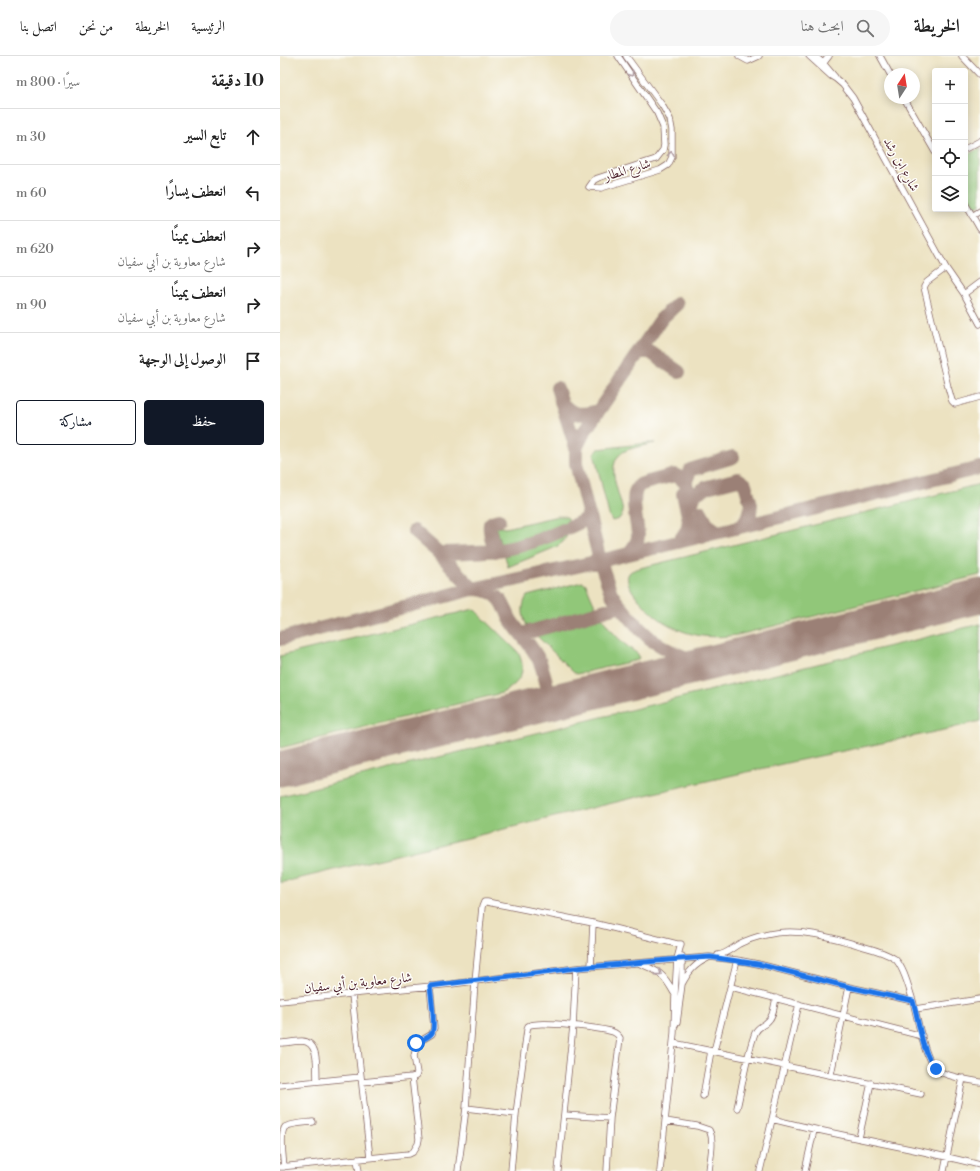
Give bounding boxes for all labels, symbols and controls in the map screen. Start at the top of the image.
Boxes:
search box [610,10,890,46]
text: الخريطة [914,14,960,38]
text: ابحث هنا [801,17,844,36]
icon: search [854,17,876,39]
text: اتصل بنا [20,18,57,36]
text: من نحن [79,18,113,36]
text: الخريطة [135,18,169,36]
text: الرئيسية [191,18,225,36]
north arrow [884,68,920,104]
map controls [932,68,968,212]
button: + [932,68,968,104]
text: 10 دقيقة [212,70,264,92]
one-way arrow [626,70,633,77]
text: سيرًا · 800 m [16,74,80,90]
button: − [932,104,968,140]
text: تابع السير [184,126,226,145]
icon: ahead [242,126,264,148]
text: 30 m [16,129,46,145]
street label: شارع ابن رشد [877,135,922,196]
button: locate [932,140,968,176]
one-way arrow [666,151,675,158]
street label: شارع المطار [600,155,653,188]
button: layers [932,176,968,212]
text: انعطف يسارًا [165,182,226,201]
icon: left [242,182,264,204]
text: 60 m [16,185,47,201]
text: انعطف يمينًا [171,227,226,246]
icon: right [242,238,264,260]
text: 620 m [16,241,54,257]
text: شارع معاوية بن أبي سفيان [118,254,226,270]
text: انعطف يمينًا [171,283,226,302]
icon: right [242,294,264,316]
text: 90 m [16,297,47,313]
text: شارع معاوية بن أبي سفيان [118,310,226,326]
text: الوصول إلى الوجهة [139,350,226,369]
icon: arrive [242,350,264,372]
button: مشاركة [16,400,136,445]
button: حفظ [144,400,264,445]
street label: شارع معاوية بن أبي سفيان [303,968,413,1000]
one-way arrow [655,968,662,976]
route start [407,1034,425,1052]
route end [927,1060,945,1078]

